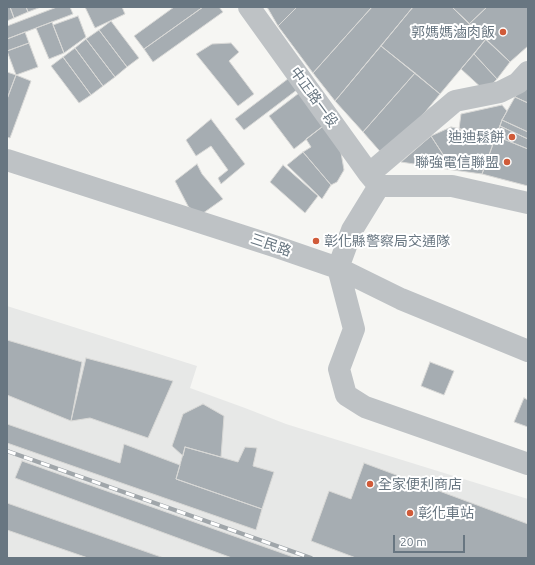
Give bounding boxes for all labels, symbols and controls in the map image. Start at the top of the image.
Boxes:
place label: 郭媽媽滷肉飯 [411,24,495,40]
marker: 郭媽媽滷肉飯 [498,27,508,37]
street label: 中正路一段 [287,64,341,130]
place label: 迪迪鬆餅 [448,129,504,145]
marker: 迪迪鬆餅 [507,132,517,142]
place label: 聯強電信聯盟 [415,154,499,170]
marker: 聯強電信聯盟 [502,157,512,167]
street label: 三民路 [248,230,294,260]
place label: 彰化縣警察局交通隊 [324,233,450,249]
marker: 彰化縣警察局交通隊 [311,236,321,246]
place label: 全家便利商店 [378,476,462,492]
marker: 全家便利商店 [365,479,375,489]
place label: 彰化車站 [418,505,474,521]
marker: 彰化車站 [405,508,415,518]
scale bar [395,527,467,553]
text: 20 m [400,535,427,548]

